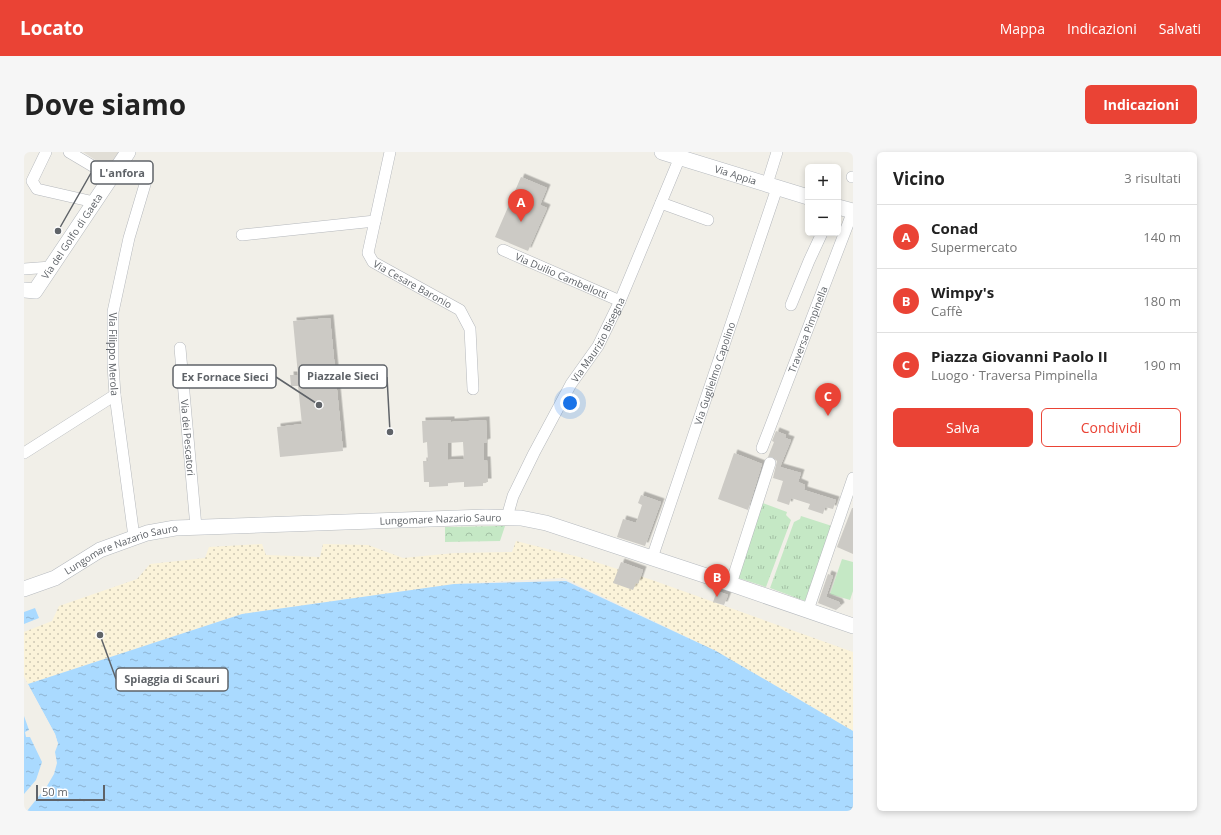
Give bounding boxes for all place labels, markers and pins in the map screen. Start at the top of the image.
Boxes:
callout: L'anfora [91,161,153,184]
pin: A [508,189,534,222]
callout: Ex Fornace Sieci [173,365,276,388]
callout: Piazzale Sieci [299,365,387,388]
pin: C [815,383,841,416]
pin: B [704,564,730,597]
callout: Spiaggia di Scauri [116,668,228,691]

